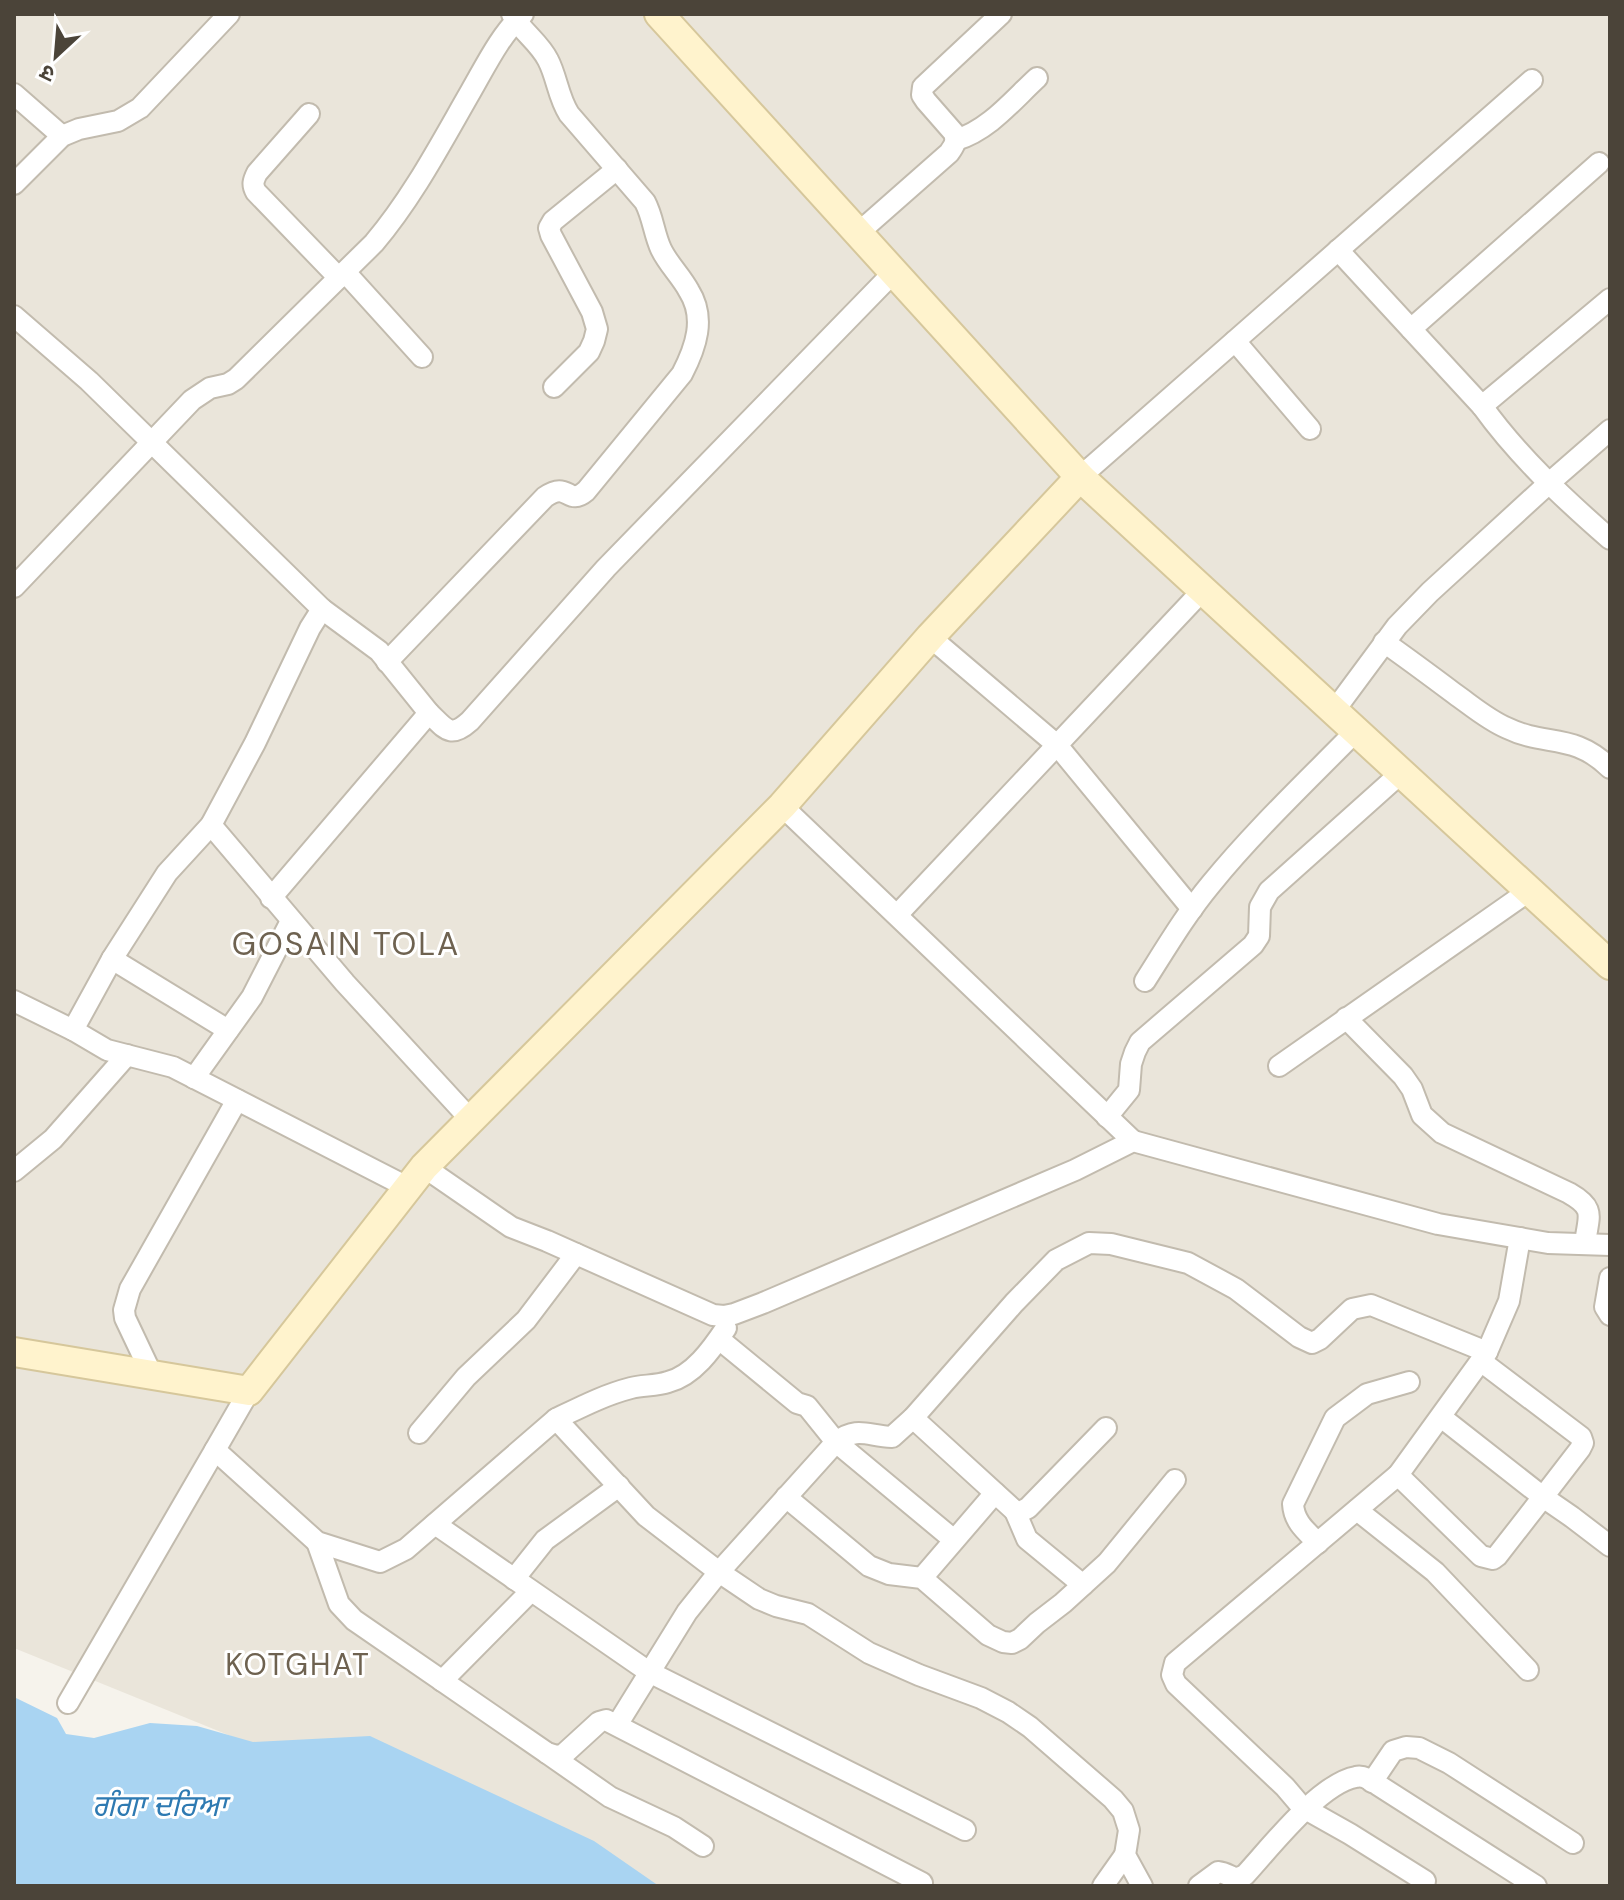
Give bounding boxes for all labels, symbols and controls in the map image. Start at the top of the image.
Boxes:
north arrow [16,16,96,96]
text: उ [34,57,60,89]
district label: GOSAIN TOLA [232,923,460,965]
district label: KOTGHAT [225,1645,371,1684]
water label: ਗੰਗਾ ਦਰਿਆ [92,1786,231,1825]

